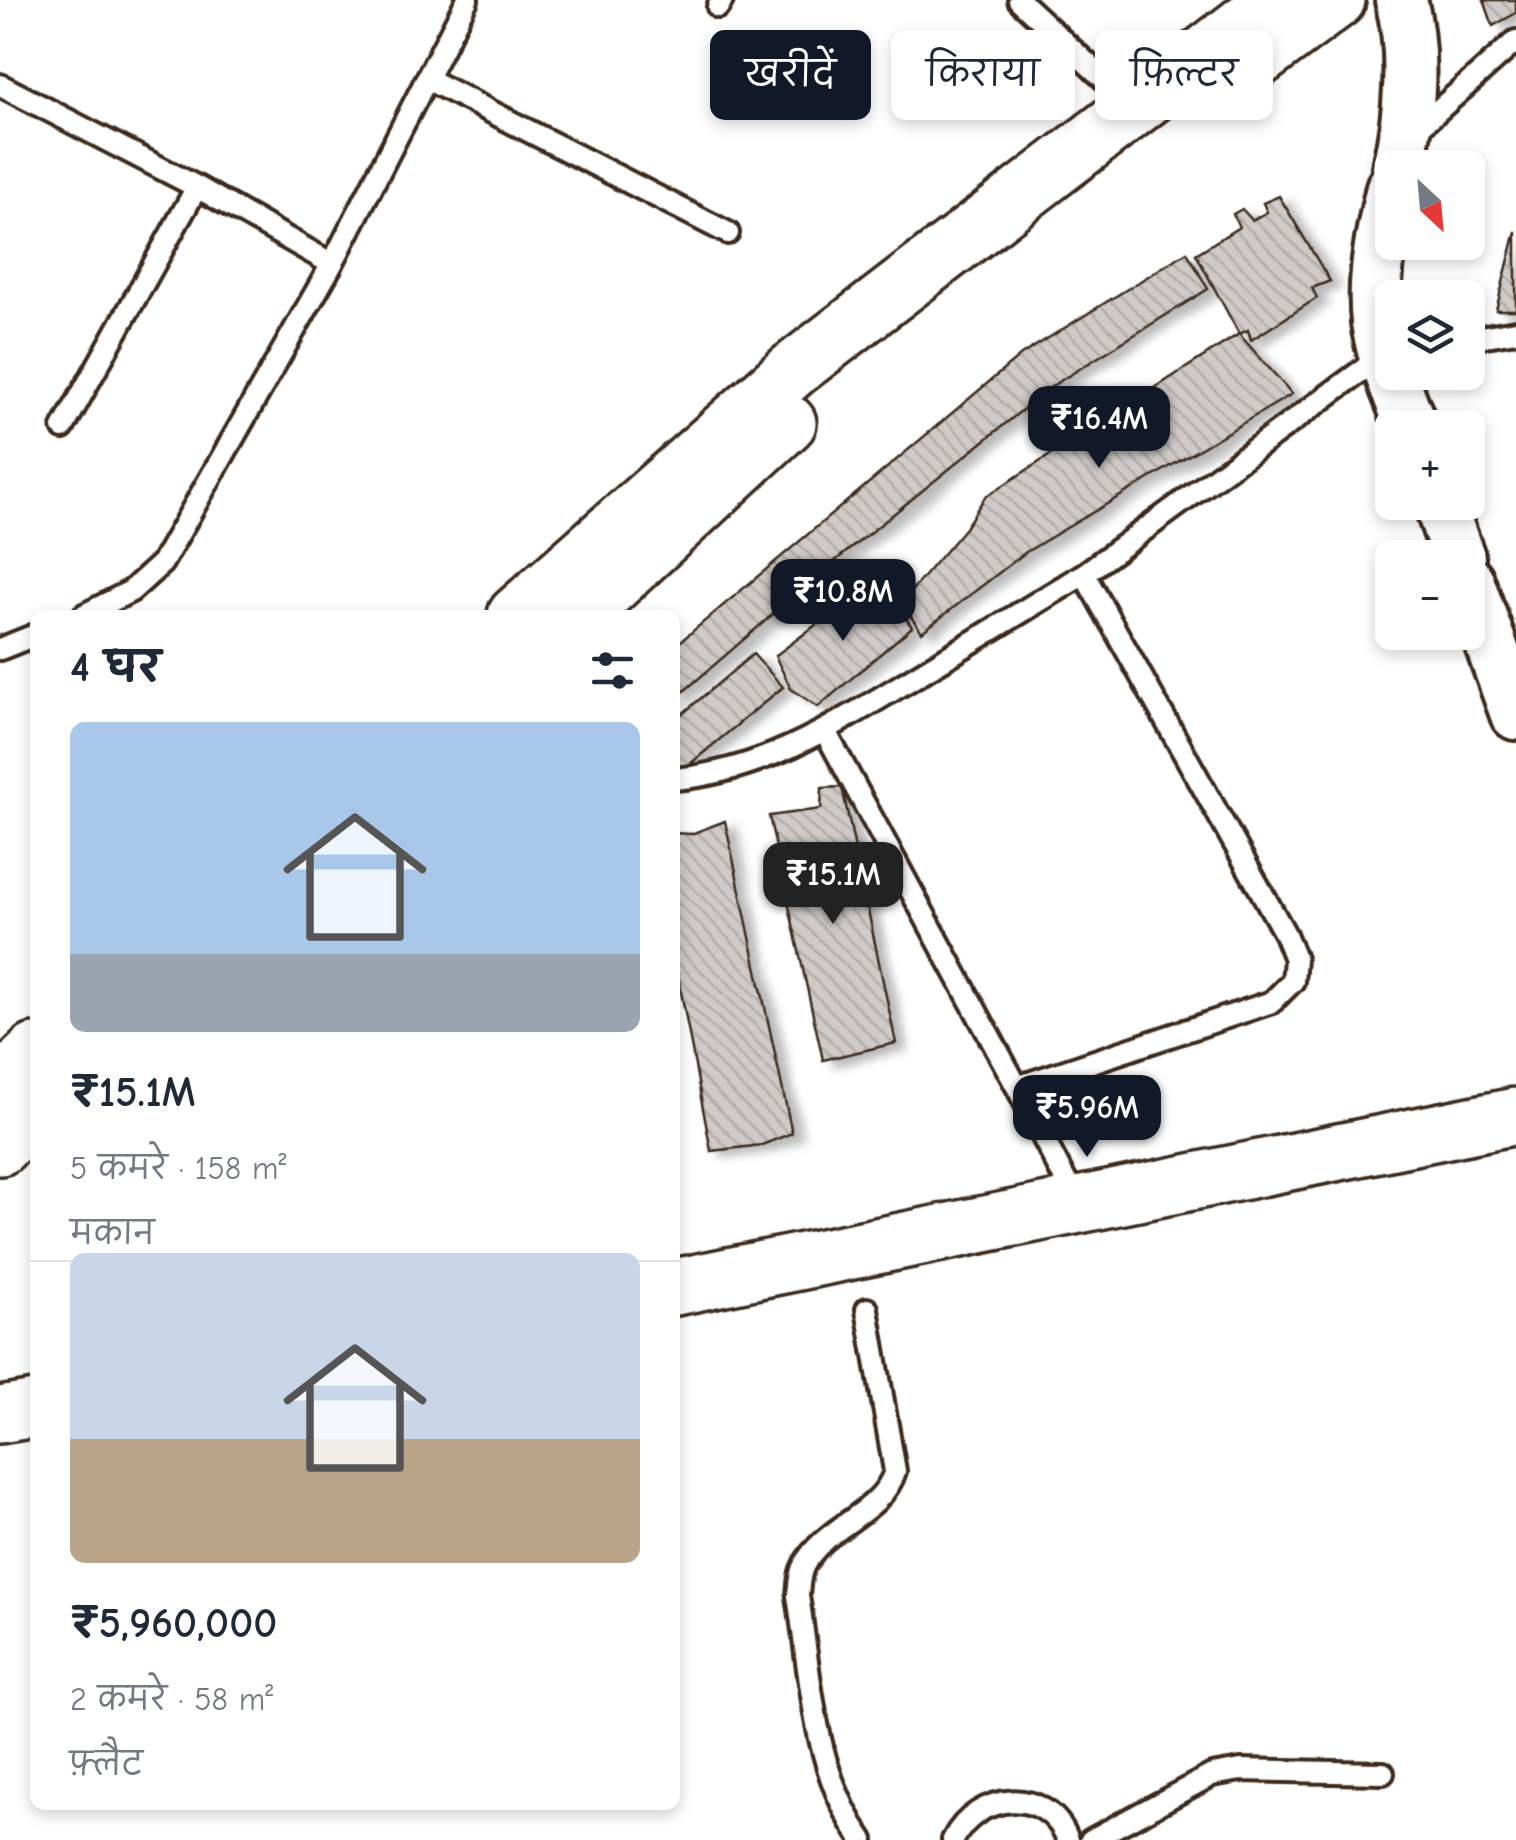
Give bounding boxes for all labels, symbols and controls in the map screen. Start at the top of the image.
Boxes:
chip: खरीदें [710,30,871,120]
chip: किराया [891,30,1075,120]
chip: फ़िल्टर [1095,30,1273,120]
north arrow [1375,150,1485,260]
map controls [1375,150,1485,650]
button: layers [1375,280,1485,390]
pin: ₹16.4M [1018,386,1180,471]
text: ₹16.4M [1050,400,1148,437]
button: + [1375,410,1485,520]
button: − [1375,540,1485,650]
pin: ₹10.8M [762,559,924,644]
text: ₹10.8M [793,573,893,610]
text: 4 घर [70,643,161,692]
icon: filters [585,643,640,698]
icon: home [265,787,445,967]
pin: ₹15.1M [752,842,914,927]
text: ₹15.1M [785,856,881,893]
text: ₹15.1M [70,1068,196,1117]
pin: ₹5.96M [1006,1075,1168,1160]
text: ₹5.96M [1035,1089,1139,1126]
text: 5 कमरे · 158 m² [70,1150,286,1187]
text: मकान [70,1215,155,1252]
icon: home [265,1318,445,1498]
text: ₹5,960,000 [70,1599,277,1648]
text: 2 कमरे · 58 m² [70,1681,273,1718]
text: फ़्लैट [70,1746,143,1783]

